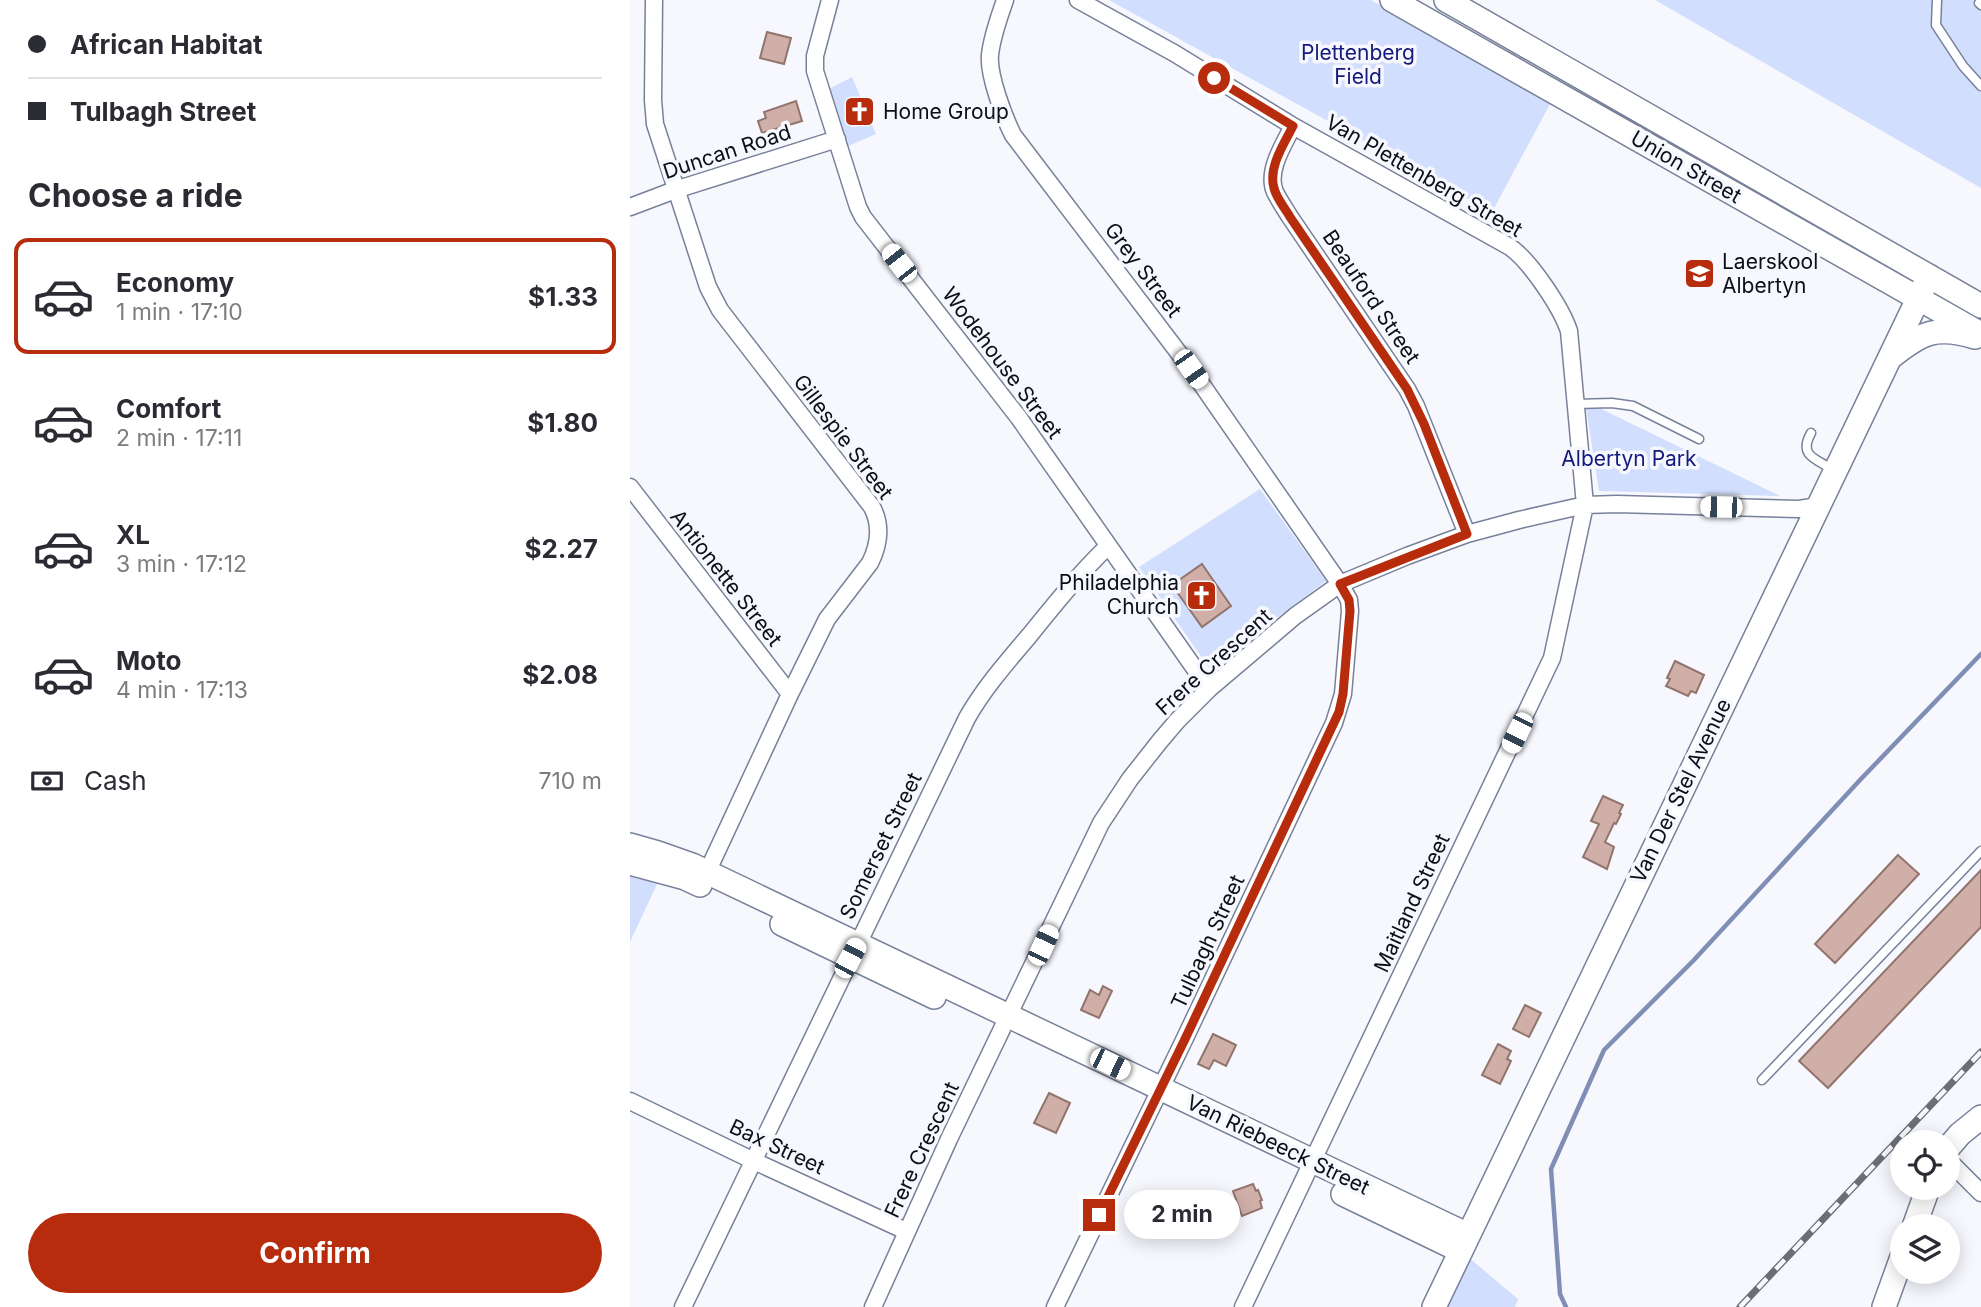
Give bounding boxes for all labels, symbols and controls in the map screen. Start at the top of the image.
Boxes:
text: African Habitat [70,29,263,60]
park label: Plettenberg Field [1301,40,1415,89]
route start [1198,62,1230,94]
church icon: Home Group [843,95,877,129]
text: Tulbagh Street [70,96,256,127]
place label: Home Group [883,99,1009,124]
street label: Van Plettenberg Street [1322,109,1527,242]
street label: Duncan Road [660,119,794,184]
street label: Union Street [1627,125,1746,208]
text: Choose a ride [28,176,243,215]
street label: Grey Street [1100,217,1187,322]
street label: Beauford Street [1318,225,1425,368]
car [878,240,921,286]
place label: Laerskool Albertyn [1722,249,1818,298]
school or university icon: Laerskool Albertyn [1682,257,1716,291]
icon: car [32,265,95,328]
text: Economy [116,267,234,298]
text: $1.33 [528,281,598,312]
street label: Wodehouse Street [937,282,1068,443]
text: 1 min · 17:10 [116,298,243,326]
car [1171,346,1212,392]
street label: Gillespie Street [788,369,898,504]
icon: car [32,391,95,454]
text: Comfort [116,393,221,424]
text: $1.80 [527,407,598,438]
text: 2 min · 17:11 [116,424,242,452]
park label: Albertyn Park [1561,446,1697,471]
car [1700,496,1743,518]
street label: Antionette Street [665,504,788,651]
icon: car [32,517,95,580]
text: XL [116,519,150,550]
text: $2.27 [524,533,598,564]
text: 3 min · 17:12 [116,550,247,578]
place label: Philadelphia Church [1059,570,1179,619]
church icon: Philadelphia Church [1185,578,1219,612]
street label: Frere Crescent [1151,603,1277,720]
icon: car [32,643,95,706]
text: Moto [116,645,181,676]
text: $2.08 [522,659,598,690]
text: 4 min · 17:13 [116,676,248,704]
street label: Van Der Stel Avenue [1625,695,1736,887]
car [1499,710,1536,756]
icon: cash [28,762,66,800]
text: Cash [84,765,147,796]
text: 710 m [539,767,602,795]
street label: Somerset Street [834,768,927,923]
street label: Maitland Street [1369,829,1455,976]
street label: Tulbagh Street [1166,871,1250,1013]
car [1025,922,1062,968]
car [831,935,870,981]
car [1087,1045,1134,1083]
street label: Frere Crescent [879,1078,964,1222]
street label: Van Riebeeck Street [1183,1089,1374,1200]
street label: Bax Street [726,1114,829,1180]
map controls [1890,1130,1960,1284]
button: locate [1890,1130,1960,1200]
callout: 2 min [1124,1190,1239,1240]
route end [1083,1199,1115,1231]
text: 2 min [1151,1200,1213,1228]
button: Confirm [28,1213,602,1293]
button: layers [1890,1214,1960,1284]

